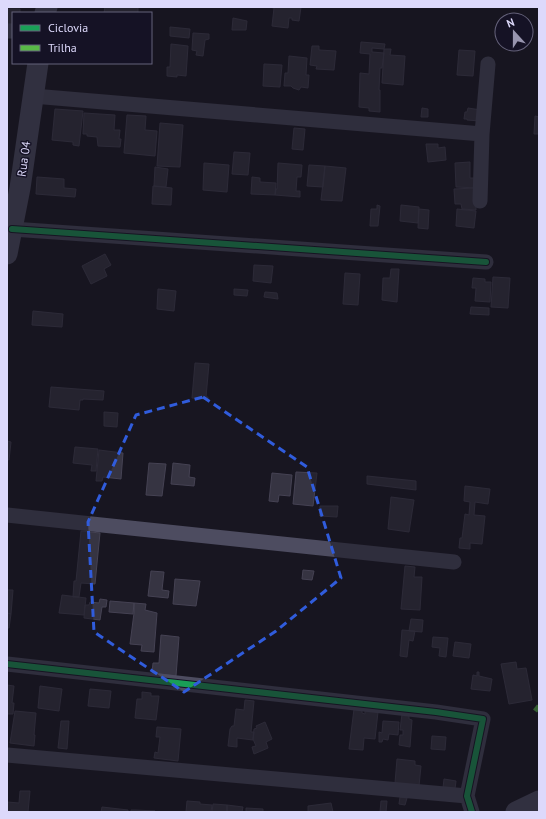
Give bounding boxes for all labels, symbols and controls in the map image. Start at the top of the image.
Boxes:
legend [12,12,152,64]
north arrow [494,12,534,52]
text: N [505,15,516,30]
text: Ciclovia [48,20,88,35]
text: Trilha [48,40,77,55]
street label: Rua 04 [14,140,33,178]

